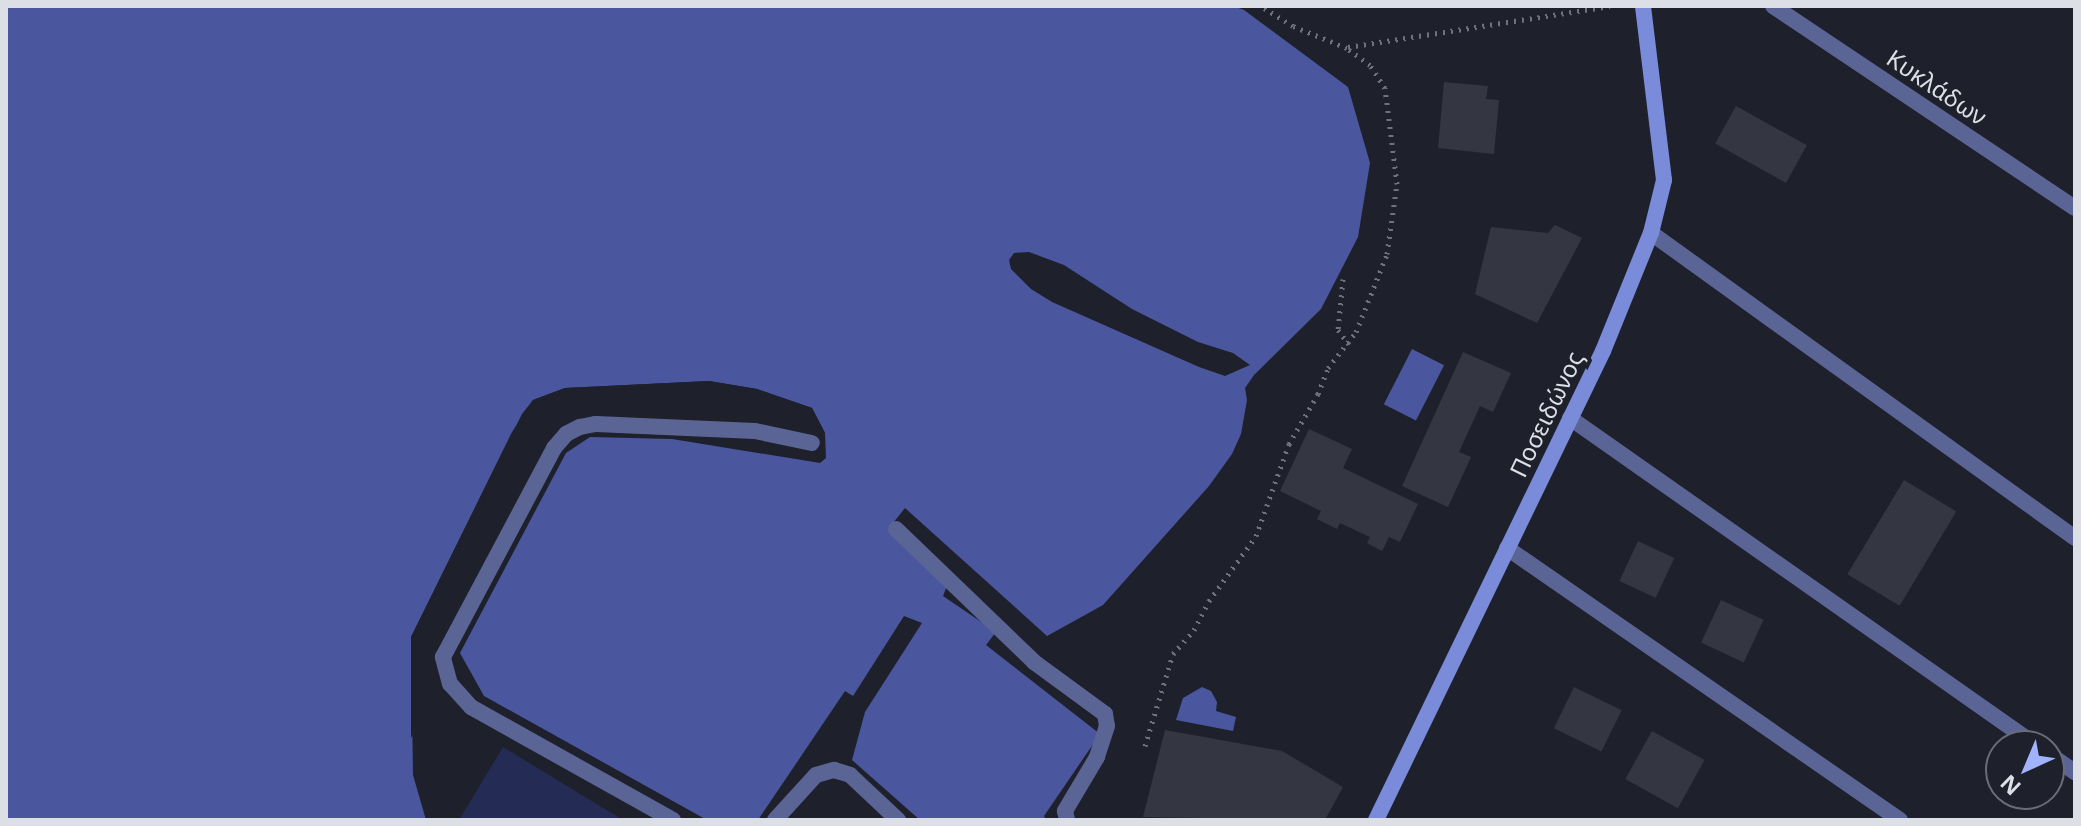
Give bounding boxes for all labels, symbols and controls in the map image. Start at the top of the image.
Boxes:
street label: Κυκλάδων [1882,43,1992,131]
street label: Ποσειδώνος [1503,346,1589,482]
north arrow [1985,730,2065,810]
text: N [1993,769,2027,803]

